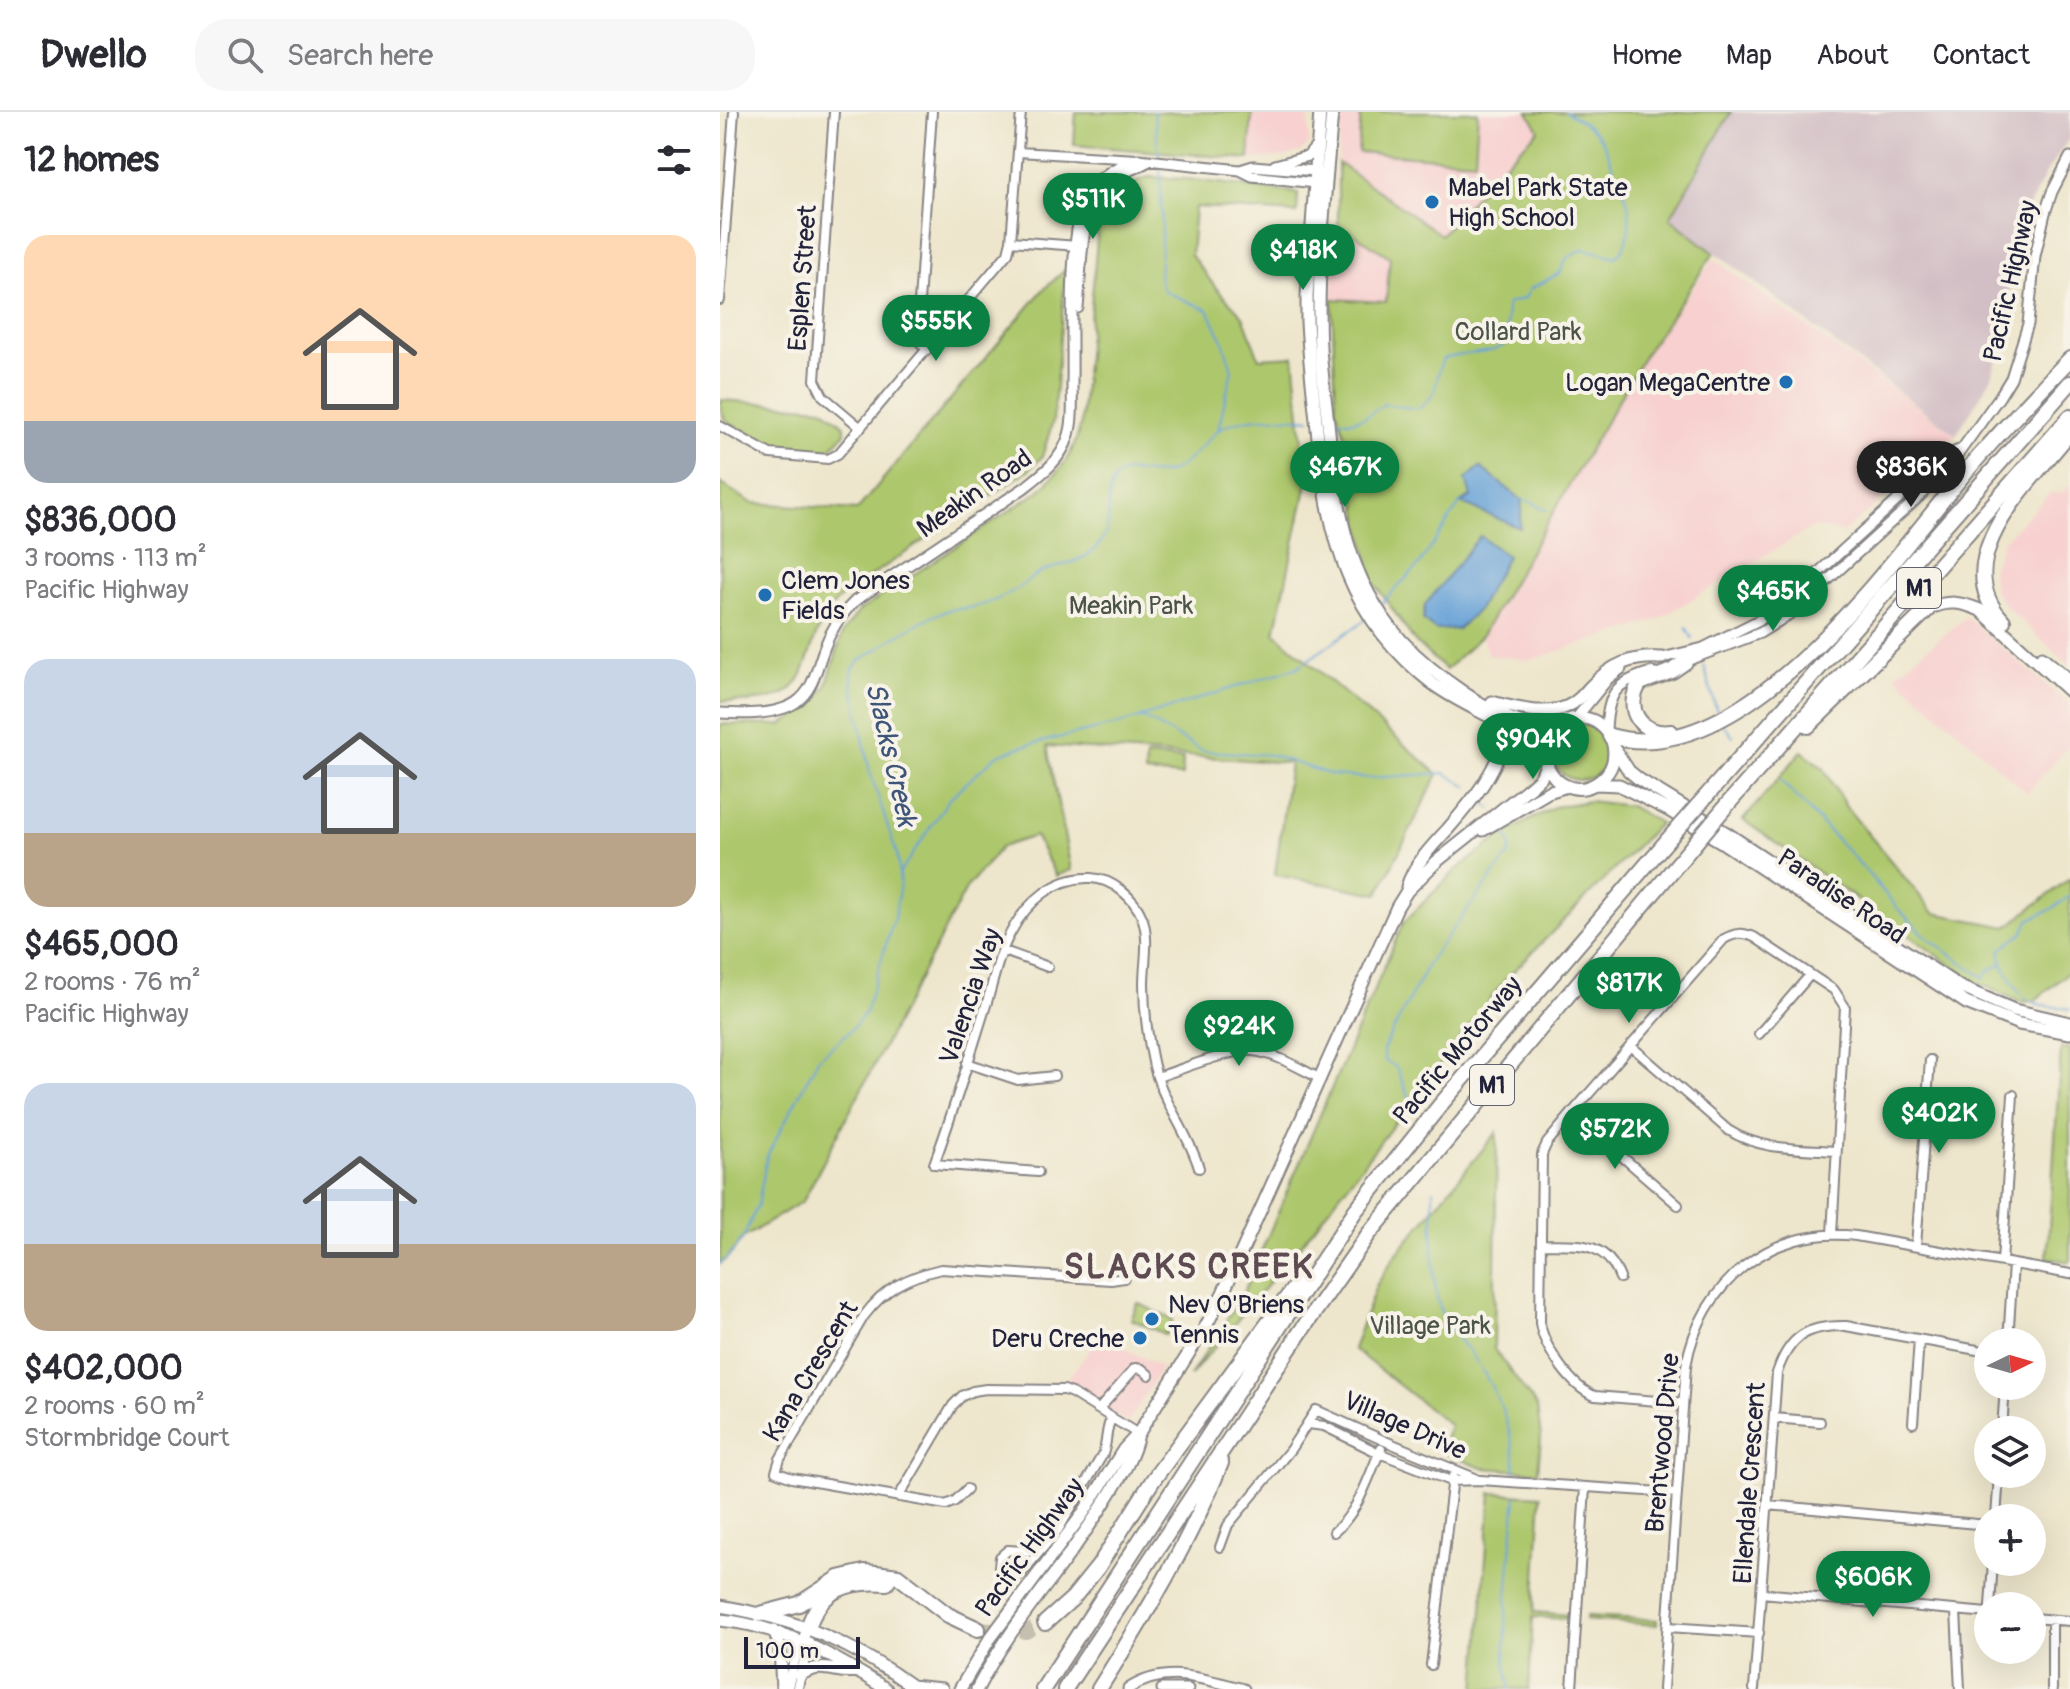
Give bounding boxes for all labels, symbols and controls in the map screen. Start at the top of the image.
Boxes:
search box [195,19,755,91]
text: Dwello [40,31,147,79]
icon: search [223,33,267,77]
text: Search here [287,37,433,74]
text: Home [1611,38,1682,73]
text: Map [1726,38,1772,73]
text: About [1816,38,1889,73]
text: Contact [1933,38,2030,73]
icon: filters [652,138,696,182]
text: 12 homes [24,139,159,182]
place label: Mabel Park State High School [1448,172,1628,234]
pin: $511K [1037,173,1149,241]
text: $511K [1061,183,1125,215]
marker: Mabel Park State High School [1423,193,1441,211]
street label: Pacific Highway [1977,197,2045,365]
street label: Esplen Street [782,203,824,352]
pin: $418K [1247,224,1359,292]
text: $418K [1269,234,1337,266]
icon: home [288,287,432,431]
pin: $555K [880,295,992,363]
text: $555K [900,305,972,337]
park label: Collard Park [1454,316,1582,348]
place label: Logan MegaCentre [1565,367,1770,399]
marker: Logan MegaCentre [1777,373,1795,391]
pin: $467K [1289,441,1401,509]
pin: $836K [1855,441,1967,509]
street label: Meakin Road [911,443,1038,545]
text: $467K [1308,451,1382,483]
text: $836K [1875,451,1947,483]
text: $836,000 [24,499,177,542]
text: 3 rooms · 113 m² [24,542,207,574]
place label: Clem Jones Fields [781,565,910,627]
pin: $465K [1717,565,1829,633]
road number: M1 [1897,568,1941,608]
text: Pacific Highway [24,574,189,606]
text: $465K [1736,575,1810,607]
marker: Clem Jones Fields [756,586,774,604]
park label: Meakin Park [1069,590,1194,622]
water label: Slacks Creek [857,679,925,832]
icon: home [288,711,432,855]
pin: $904K [1477,713,1589,781]
text: $904K [1495,723,1571,755]
street label: Paradise Road [1771,842,1912,951]
text: $465,000 [24,923,179,966]
street label: Valencia Way [933,924,1009,1069]
pin: $817K [1573,957,1685,1025]
text: 2 rooms · 76 m² [24,966,201,998]
text: $817K [1596,967,1662,999]
street label: Pacific Motorway [1386,970,1529,1132]
text: Pacific Highway [24,998,189,1030]
pin: $924K [1183,1000,1295,1068]
text: $924K [1203,1010,1275,1042]
road number: M1 [1470,1065,1514,1105]
pin: $402K [1883,1087,1995,1155]
text: $402K [1900,1097,1978,1129]
pin: $572K [1559,1103,1671,1171]
text: $572K [1579,1113,1651,1145]
icon: home [288,1135,432,1279]
district label: SLACKS CREEK [1064,1246,1314,1289]
place label: Nev O'Briens Tennis [1168,1289,1305,1351]
street label: Kana Crescent [756,1295,866,1448]
marker: Nev O'Briens Tennis [1143,1310,1161,1328]
park label: Village Park [1369,1310,1491,1342]
place label: Deru Creche [991,1323,1124,1355]
north arrow [1974,1328,2046,1400]
map controls [1974,1328,2046,1664]
marker: Deru Creche [1131,1329,1149,1347]
text: $402,000 [24,1347,183,1390]
street label: Brentwood Drive [1639,1352,1687,1534]
street label: Ellendale Crescent [1727,1381,1773,1585]
street label: Village Drive [1338,1385,1471,1467]
text: 2 rooms · 60 m² [24,1390,205,1422]
button: layers [1974,1416,2046,1488]
text: Stormbridge Court [24,1422,230,1454]
street label: Pacific Highway [968,1472,1091,1624]
button: + [1974,1504,2046,1576]
pin: $606K [1817,1551,1929,1619]
text: $606K [1834,1561,1912,1593]
button: − [1974,1592,2046,1664]
scale bar [744,1633,860,1669]
text: 100 m [756,1637,819,1665]

